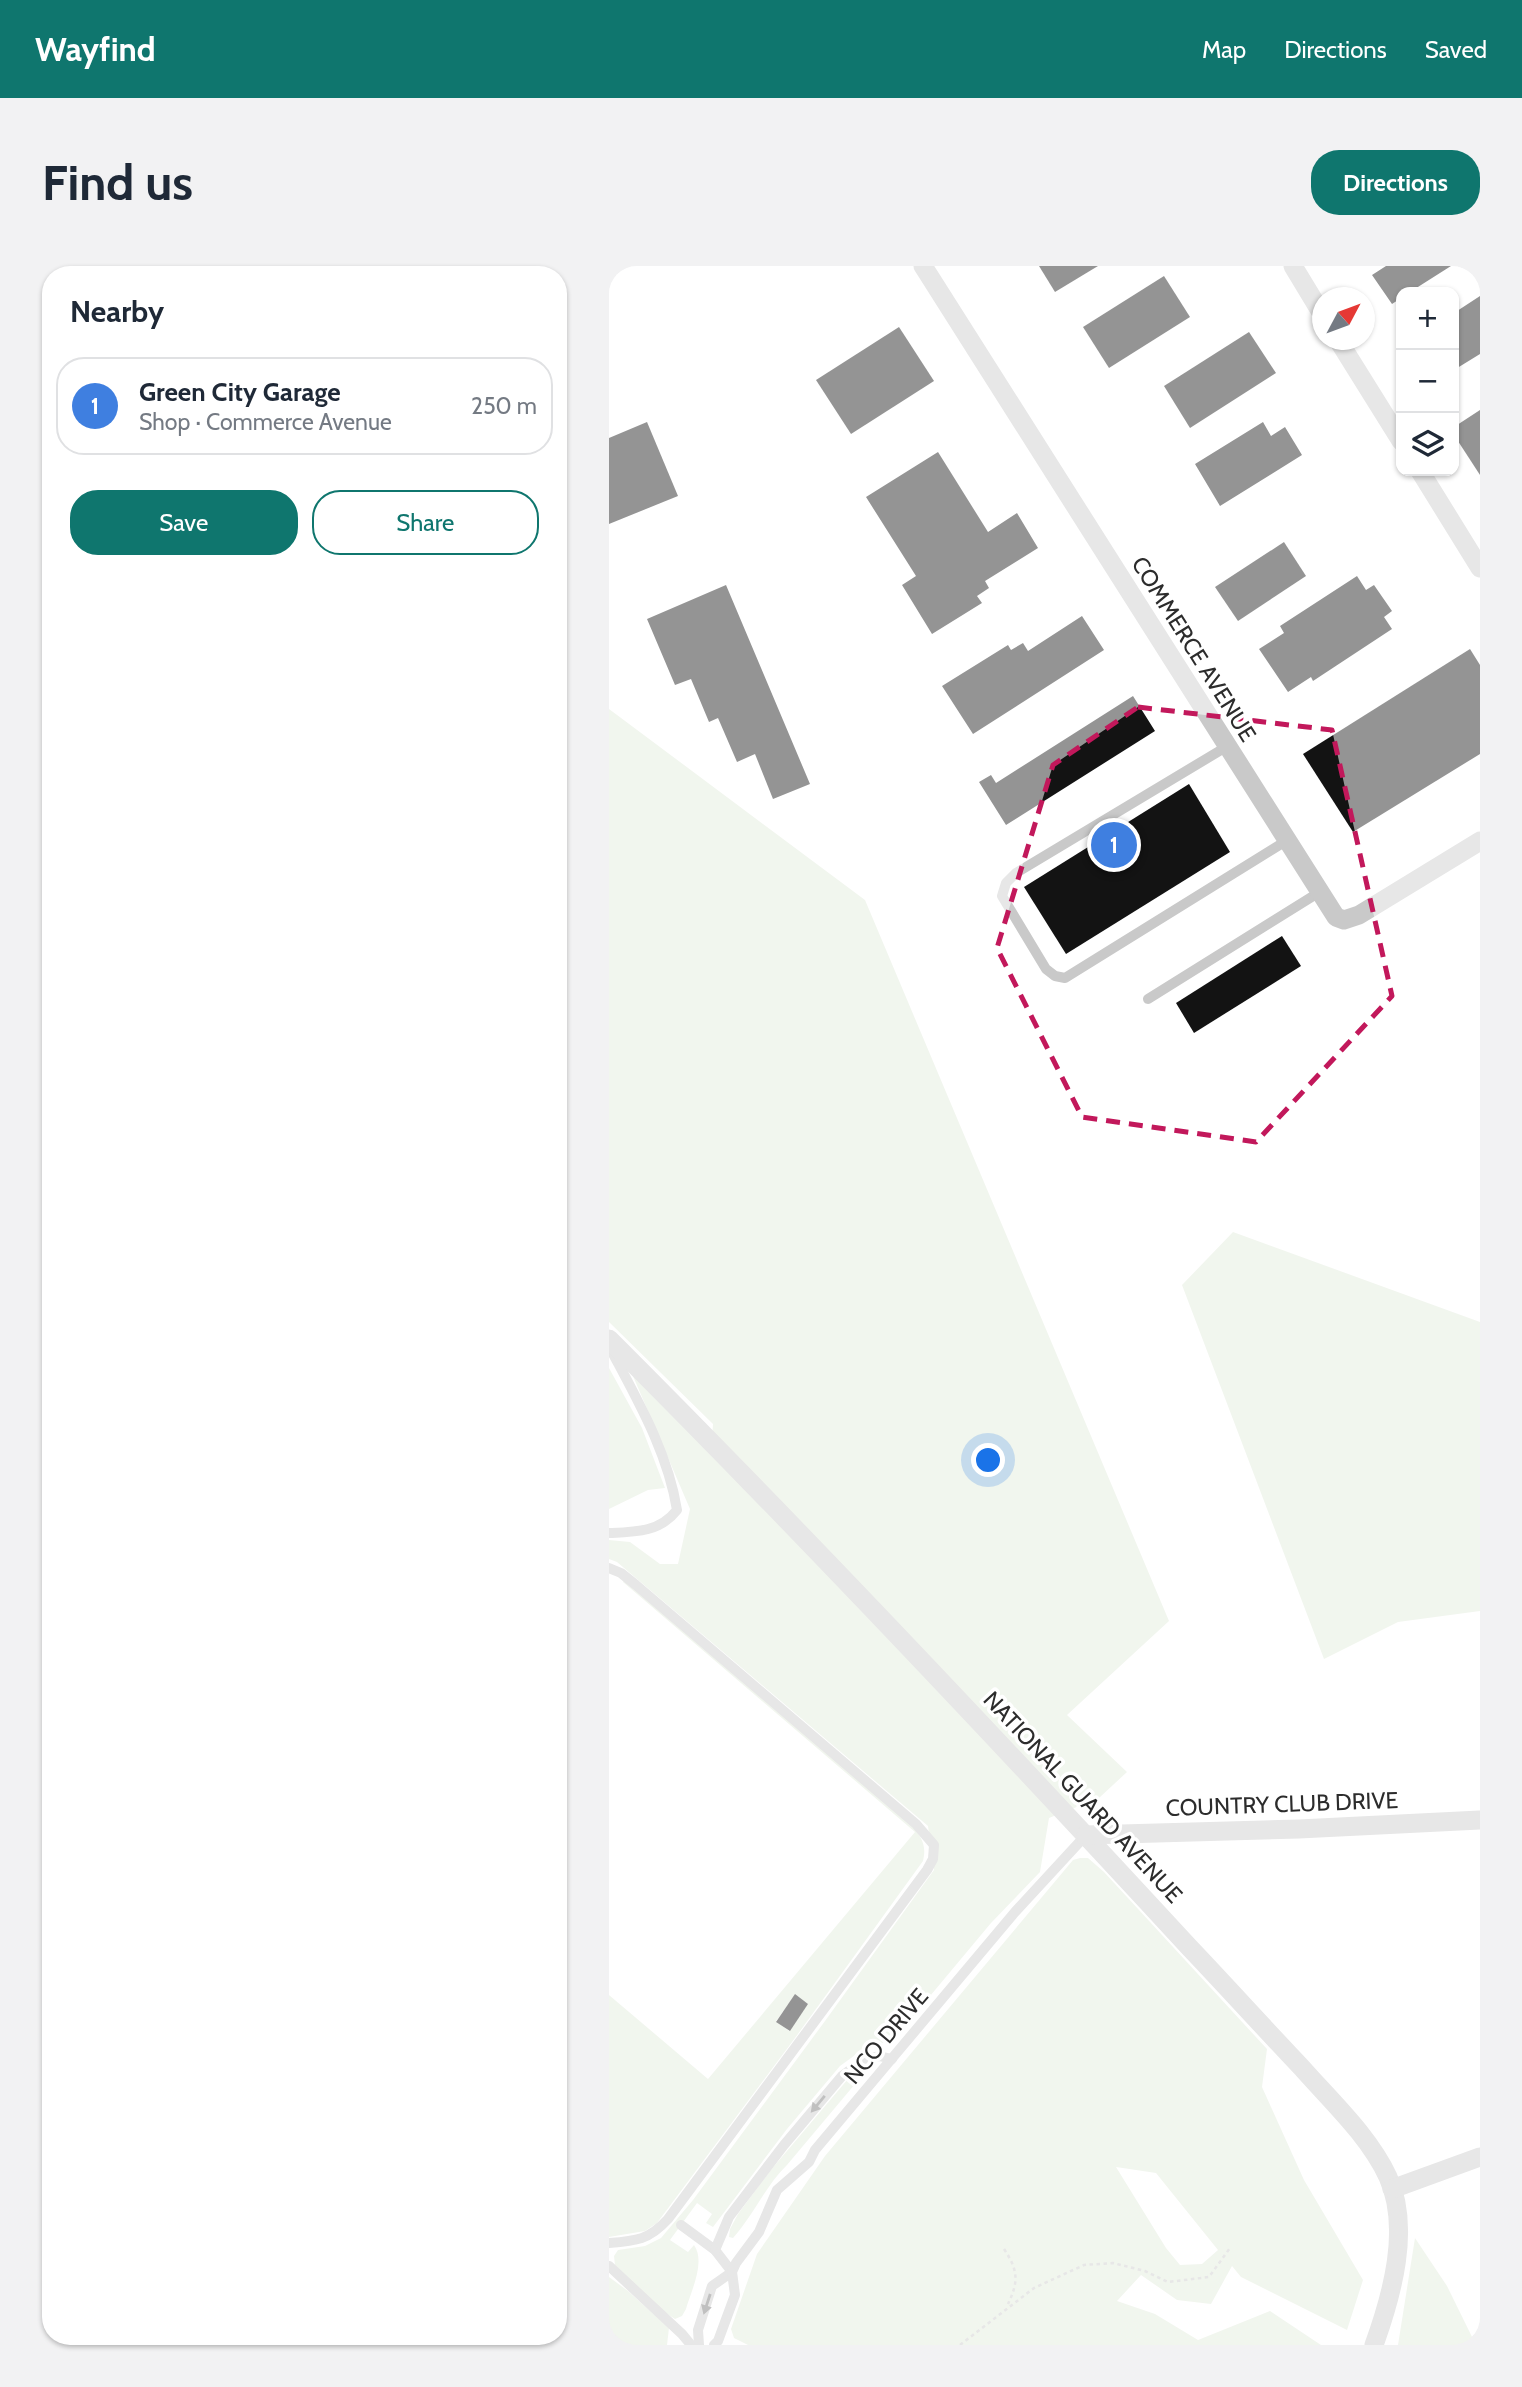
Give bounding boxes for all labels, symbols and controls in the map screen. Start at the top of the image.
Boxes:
text: Wayfind [35,29,156,69]
text: Map [1202,35,1246,64]
text: Directions [1284,35,1387,64]
text: Saved [1425,35,1487,64]
button: Directions [1311,150,1480,215]
text: Find us [42,153,193,212]
north arrow [1312,287,1375,350]
map controls [1396,287,1459,476]
button: + [1396,287,1459,350]
text: Nearby [70,293,164,330]
button: − [1396,350,1459,413]
text: Green City Garage [139,376,341,408]
text: 1 [91,392,99,420]
text: 250 m [471,392,537,420]
text: Shop · Commerce Avenue [139,408,392,436]
button: layers [1396,413,1459,476]
button: Save [70,490,298,555]
button: Share [312,490,539,555]
street label: COMMERCE AVENUE [1126,551,1262,747]
pin: 1 [1091,819,1137,871]
your location [971,1443,1005,1477]
street label: NATIONAL GUARD AVENUE [978,1685,1188,1909]
street label: COUNTRY CLUB DRIVE [1165,1786,1399,1822]
street label: NCO DRIVE [838,1983,934,2089]
one-way arrow [811,2095,826,2112]
one-way arrow [701,2293,711,2314]

